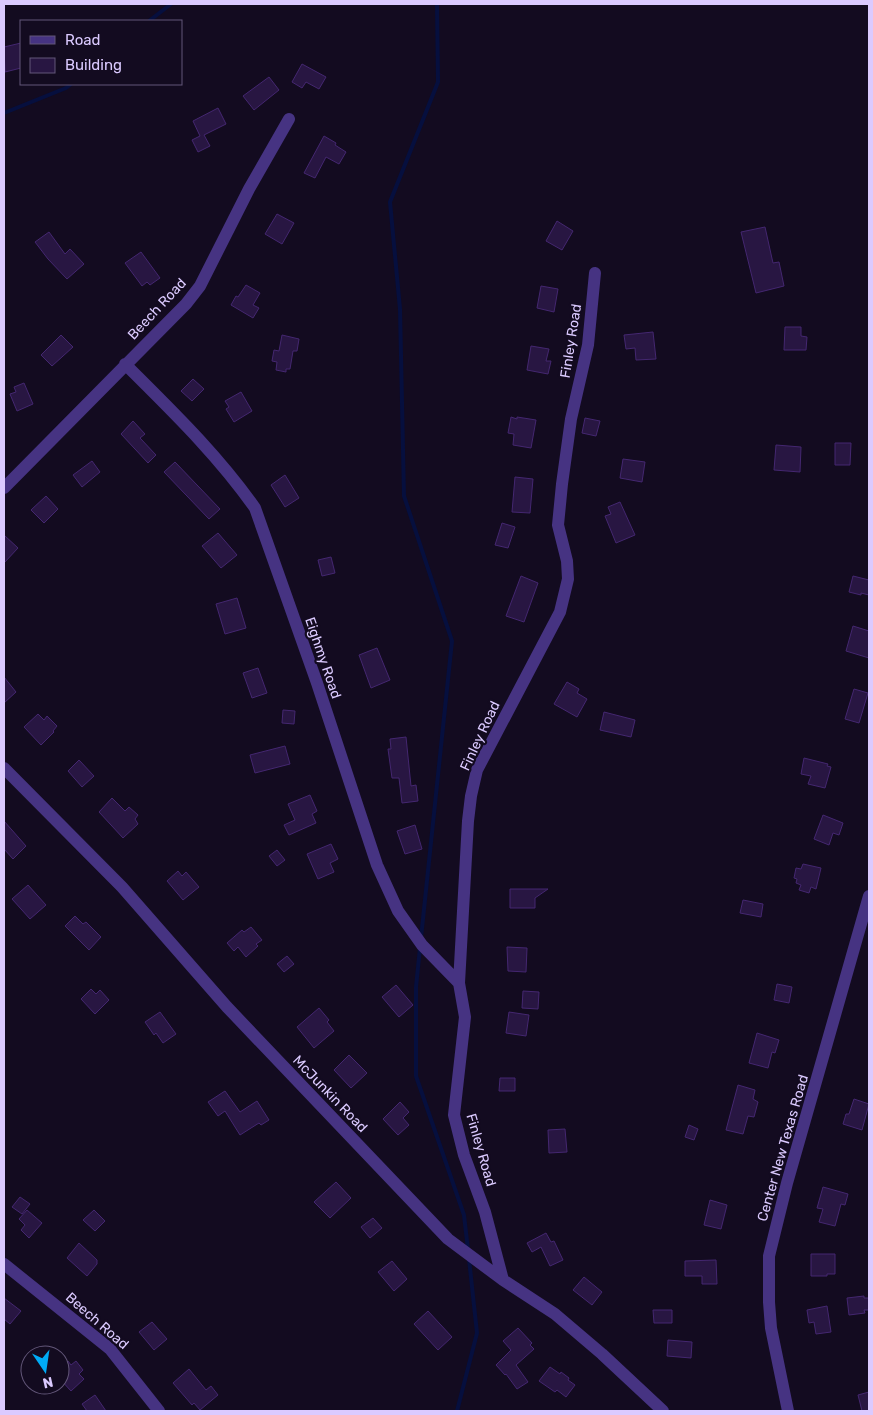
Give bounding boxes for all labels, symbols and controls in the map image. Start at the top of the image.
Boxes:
legend [20,20,182,85]
text: Road [65,31,101,49]
text: Building [65,56,122,74]
street label: Beech Road [124,275,190,343]
street label: Finley Road [557,303,585,379]
street label: Eighmy Road [301,615,345,701]
street label: Finley Road [456,698,504,774]
street label: McJunkin Road [289,1052,371,1136]
street label: Center New Texas Road [754,1073,812,1223]
street label: Finley Road [462,1112,500,1188]
street label: Beech Road [62,1289,132,1353]
north arrow [20,1345,70,1395]
text: N [41,1373,55,1392]

